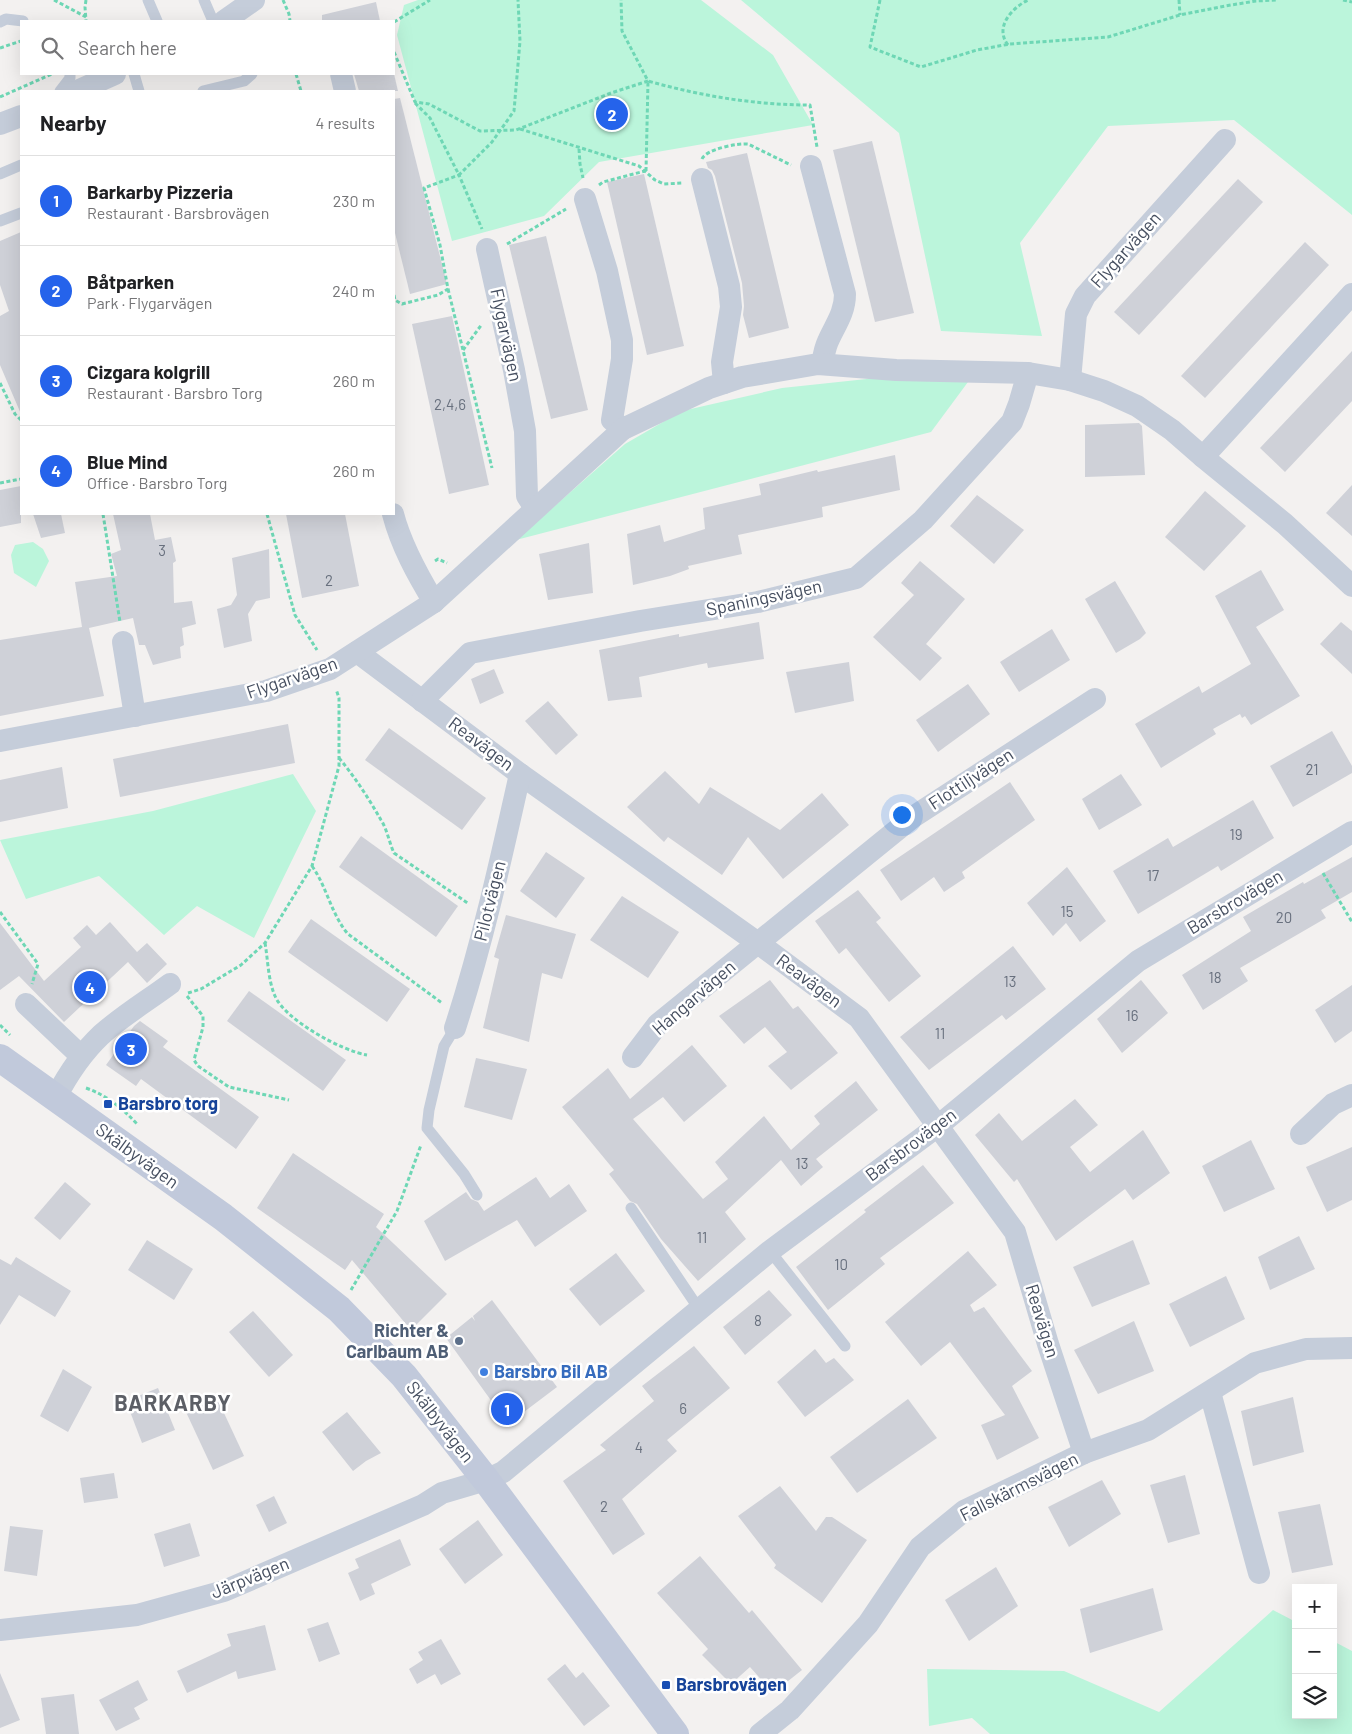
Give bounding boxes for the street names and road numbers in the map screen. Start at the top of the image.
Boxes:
street label: Flygarvägen [1085,207,1165,292]
street label: Flygarvägen [486,286,528,383]
street label: Spaningsvägen [704,574,824,620]
street label: Flygarvägen [243,651,340,703]
street label: Reavägen [445,712,519,775]
street label: Flottiljvägen [924,743,1017,814]
street label: Pilotvägen [468,858,510,943]
street label: Barsbrovägen [1183,864,1286,938]
street label: Reavägen [773,949,847,1012]
street label: Hangarvägen [647,955,739,1039]
street label: Barsbrovägen [861,1103,960,1185]
street label: Skälbyvägen [92,1118,183,1193]
street label: Reavägen [1021,1281,1065,1360]
street label: Skälbyvägen [402,1376,479,1466]
street label: Fallskärmsvägen [956,1447,1081,1525]
street label: Järpvägen [207,1551,292,1603]

